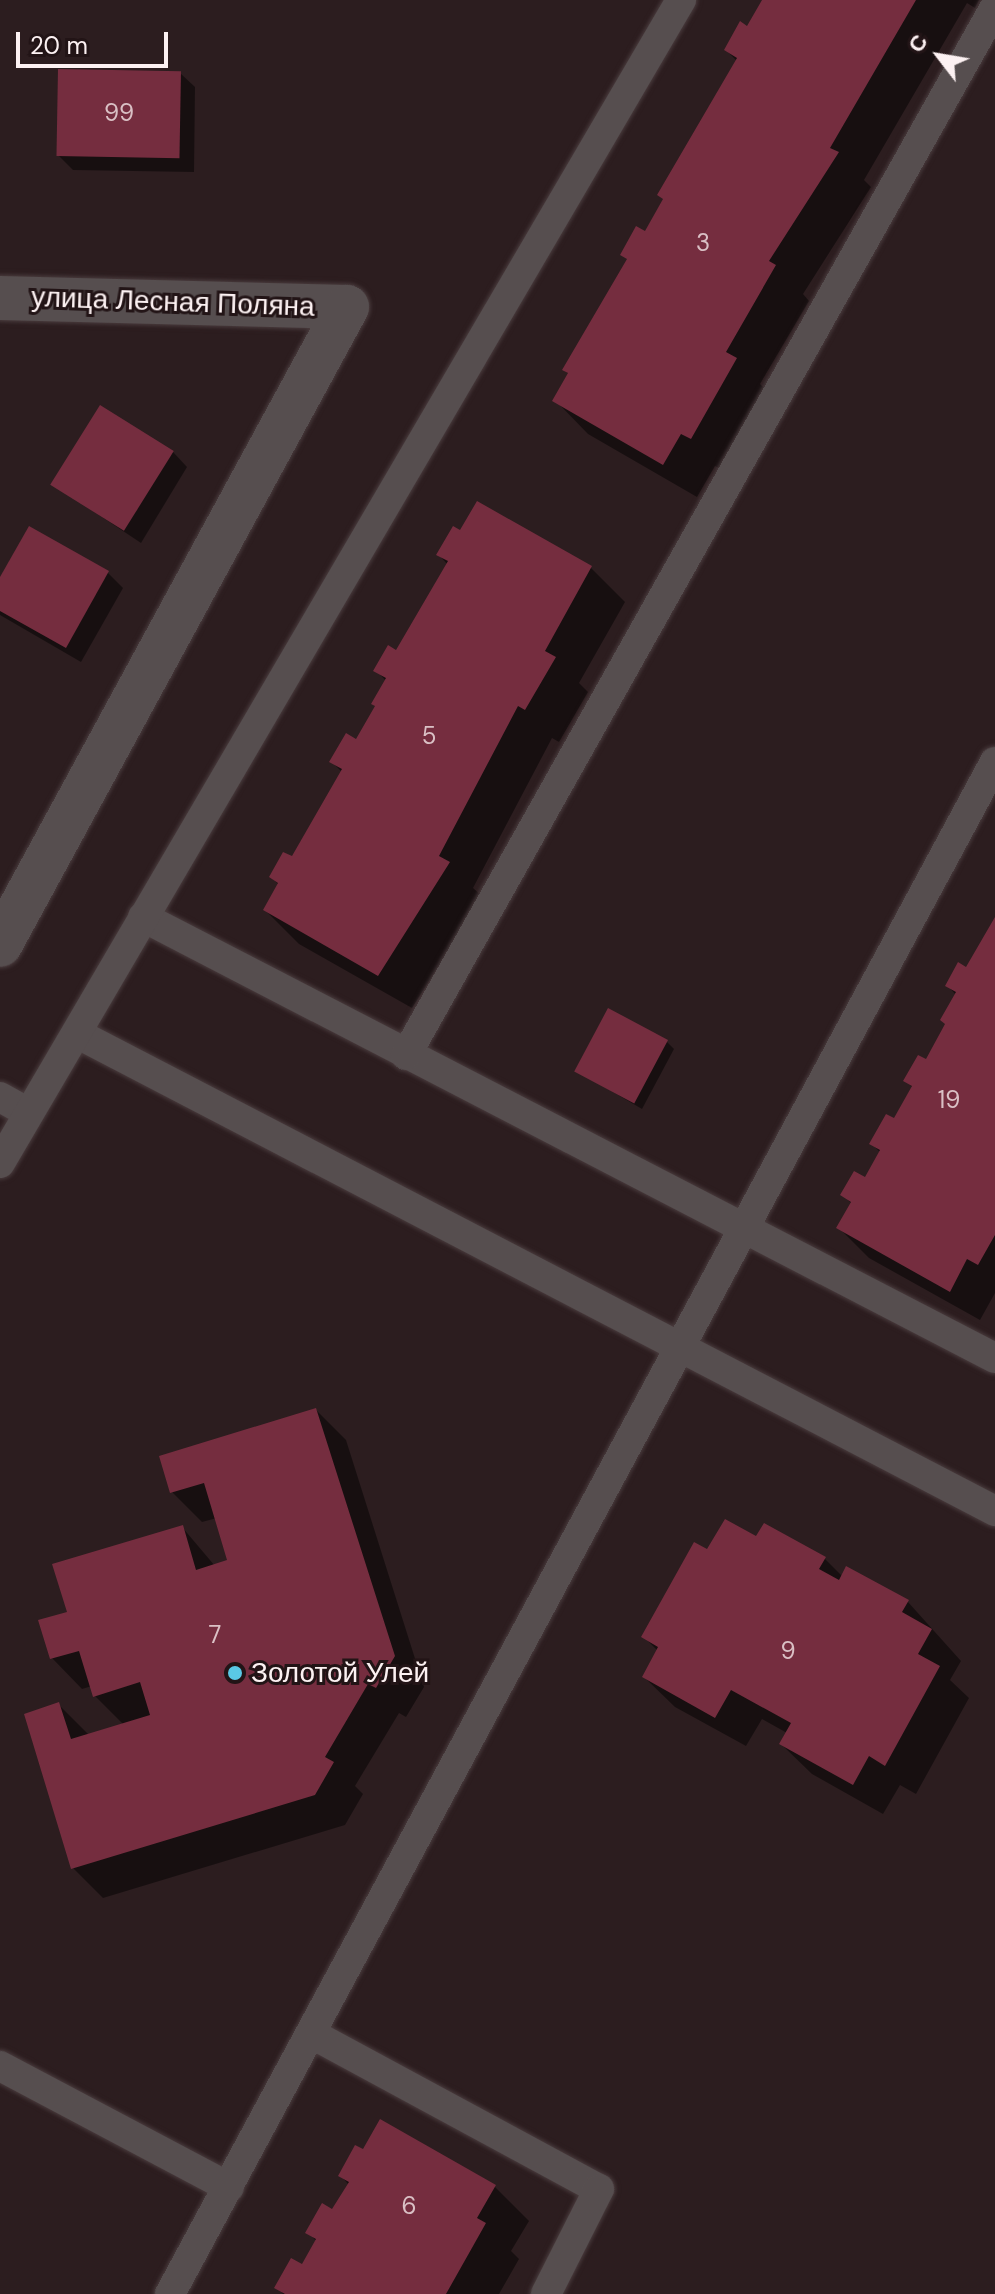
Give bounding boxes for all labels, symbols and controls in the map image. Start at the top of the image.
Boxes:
scale bar [20,16,172,66]
north arrow [899,16,979,96]
text: С [901,29,935,58]
text: 20 m [30,30,88,61]
house number: 99 [104,99,134,127]
house number: 3 [696,229,710,257]
street label: улица Лесная Поляна [31,280,315,324]
house number: 5 [422,722,436,750]
house number: 19 [938,1086,960,1114]
house number: 7 [209,1621,221,1649]
house number: 9 [780,1637,796,1665]
place label: Золотой Улей [251,1656,429,1690]
marker: Золотой Улей [226,1664,244,1682]
house number: 6 [401,2192,417,2220]

